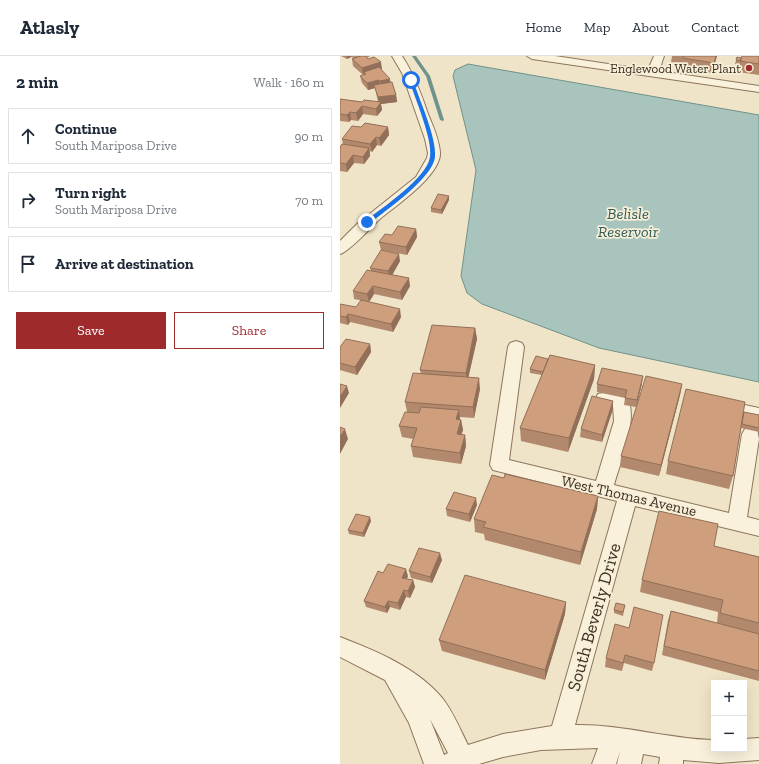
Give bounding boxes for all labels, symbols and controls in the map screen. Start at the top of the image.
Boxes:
text: Atlasly [20,16,79,39]
text: Home [526,19,562,36]
text: Map [584,19,610,36]
text: About [632,19,669,36]
text: Contact [691,19,739,36]
place label: Englewood Water Plant [610,61,741,76]
marker: Englewood Water Plant [744,63,754,73]
route start [402,71,420,89]
text: 2 min [16,72,58,92]
text: Walk · 160 m [254,75,324,90]
text: Continue [55,120,117,138]
icon: ahead [17,125,39,147]
text: 90 m [294,129,323,144]
text: South Mariposa Drive [55,138,177,153]
text: Turn right [55,184,126,202]
icon: right [17,189,39,211]
text: 70 m [295,193,323,208]
text: South Mariposa Drive [55,202,177,217]
water label: Belisle Reservoir [598,204,659,241]
route end [358,213,376,231]
icon: arrive [17,253,39,275]
text: Arrive at destination [55,255,194,273]
button: Save [16,312,166,349]
button: Share [174,312,324,349]
street label: West Thomas Avenue [560,472,698,520]
street label: South Beverly Drive [562,540,626,694]
map controls [711,680,747,752]
button: + [711,680,747,716]
button: − [711,716,747,752]

